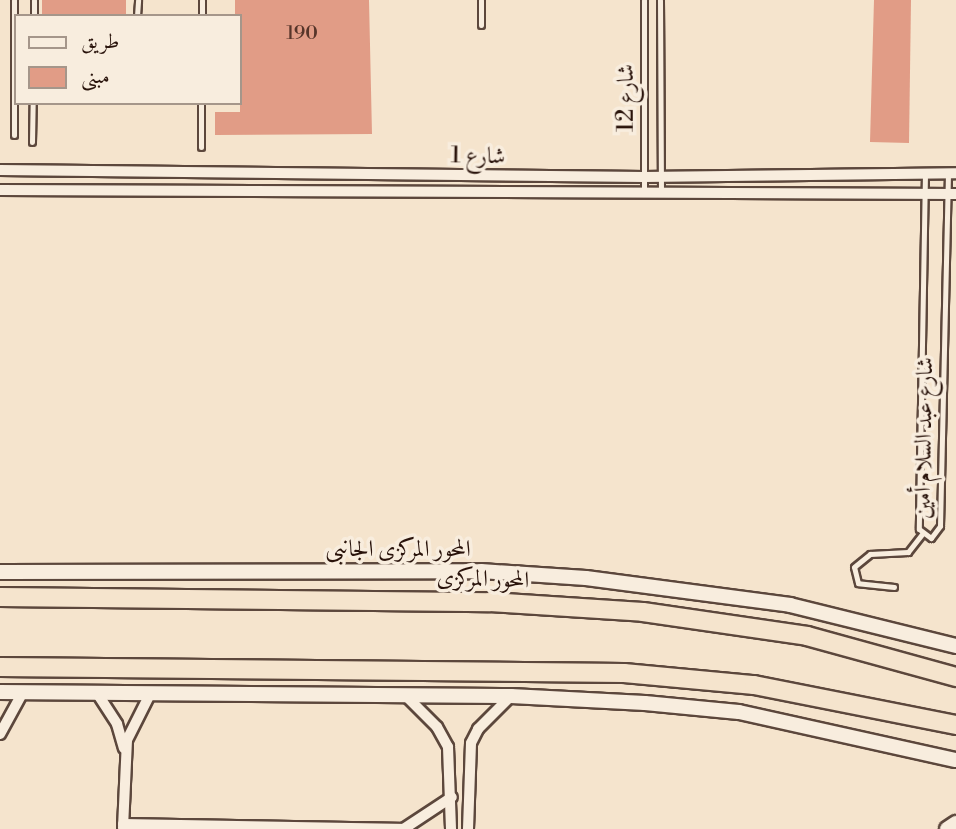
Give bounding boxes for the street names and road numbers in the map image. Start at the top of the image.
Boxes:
street label: شارع 12 [612,64,640,132]
street label: شارع 1 [450,142,506,170]
street label: شارع عبد السلام أمين [909,357,939,519]
street label: المحور المركزى الجانبى [325,535,471,563]
street label: المحور المركزى [436,564,530,594]

